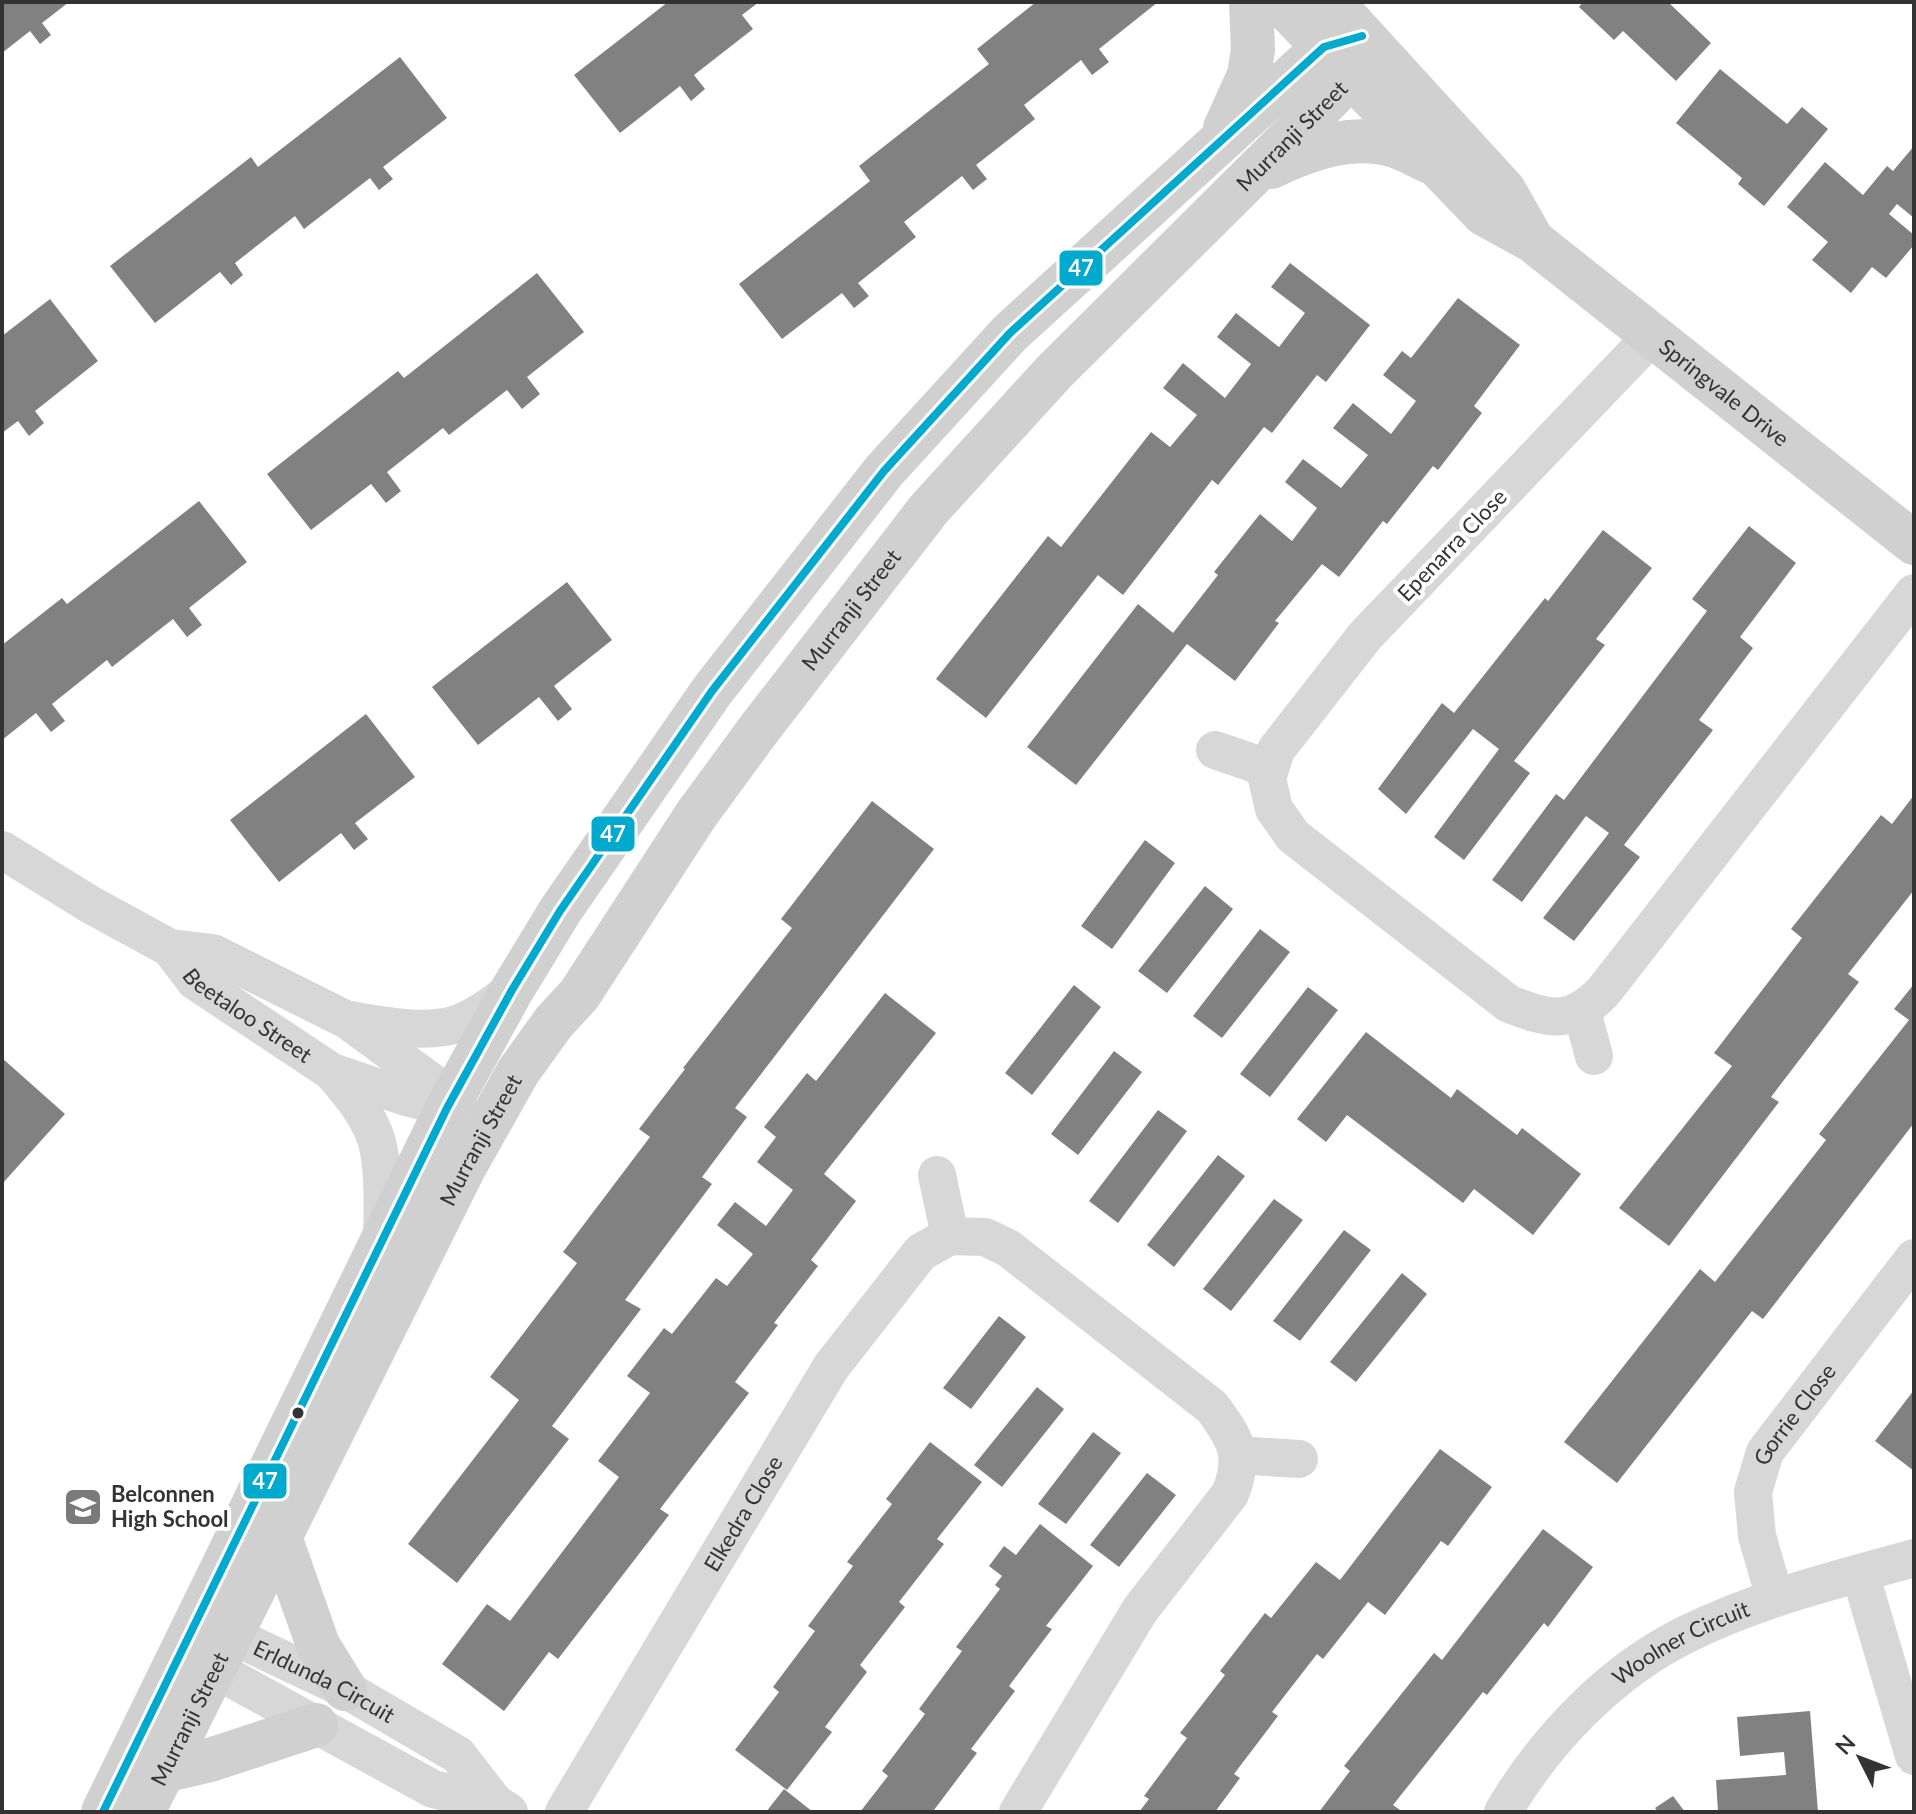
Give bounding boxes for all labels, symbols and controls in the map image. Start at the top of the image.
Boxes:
street label: Murranji Street [1230,74,1353,196]
line badge: 47 [1058,249,1104,287]
text: 47 [1068,254,1094,281]
street label: Springvale Drive [1654,332,1795,452]
street label: Epenarra Close [1391,483,1512,606]
street label: Murranji Street [795,544,906,675]
line badge: 47 [590,815,636,853]
text: 47 [600,820,626,847]
street label: Beetaloo Street [177,963,317,1068]
street label: Murranji Street [433,1069,527,1210]
street label: Gorrie Close [1748,1358,1841,1468]
unlabelled marker [290,1405,306,1421]
street label: Elkedra Close [698,1451,788,1576]
line badge: 47 [242,1462,288,1500]
text: 47 [252,1467,278,1494]
place label: Belconnen High School [111,1480,229,1532]
school or university icon: Belconnen High School [62,1486,104,1528]
street label: Woolner Circuit [1607,1595,1753,1691]
street label: Erldunda Circuit [249,1634,400,1728]
street label: Murranji Street [144,1647,234,1790]
north arrow [1820,1718,1900,1798]
text: N [1829,1729,1860,1760]

